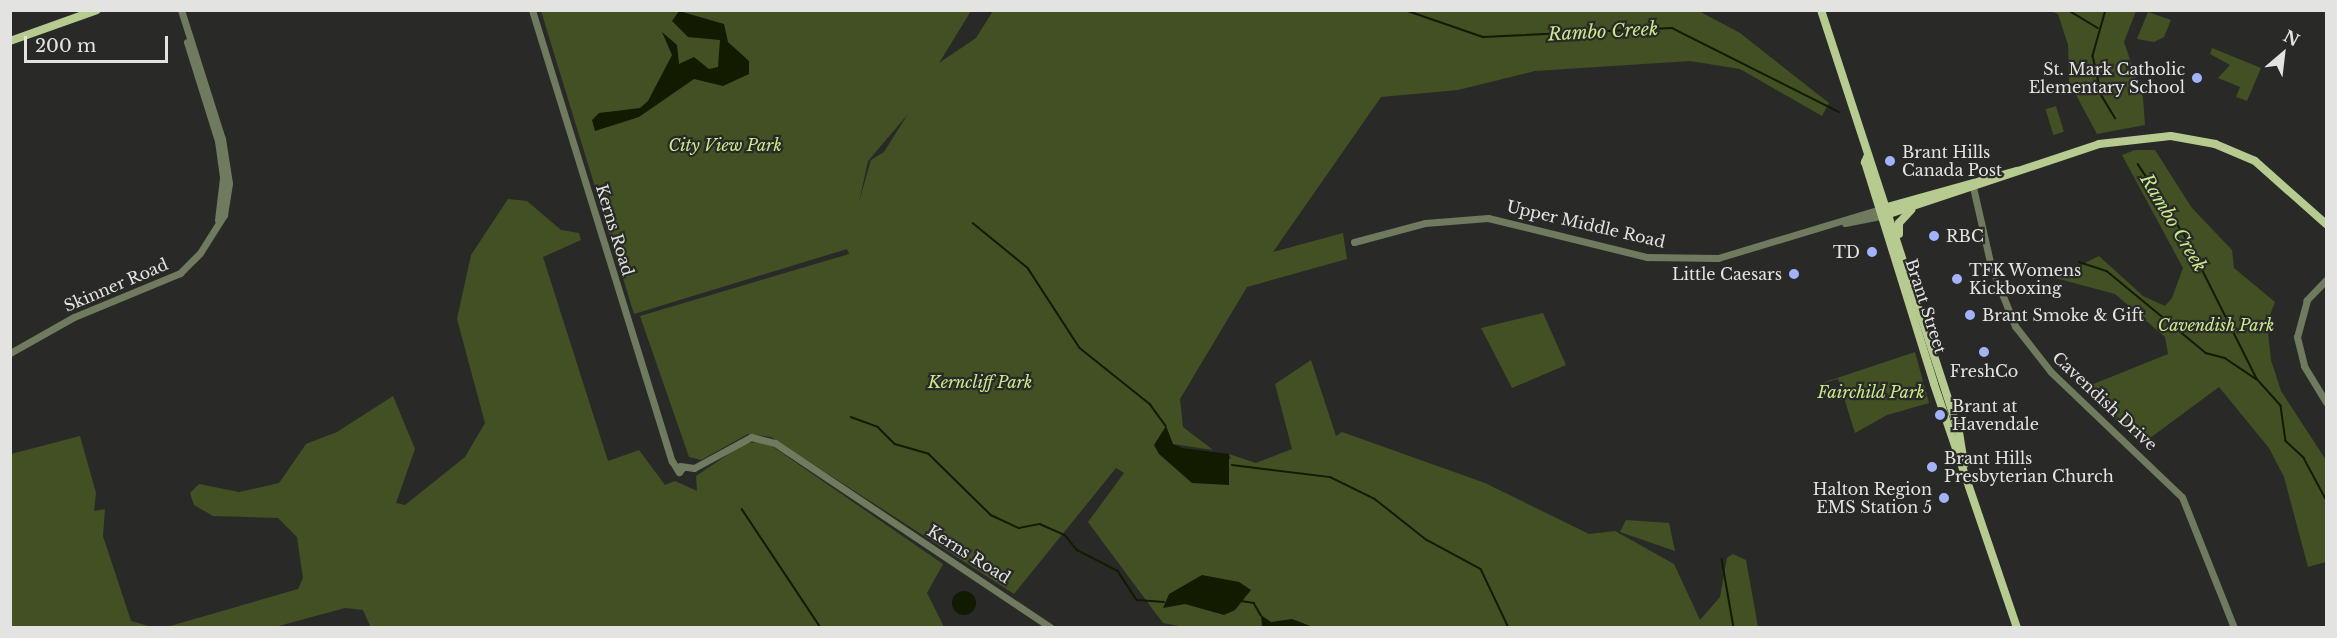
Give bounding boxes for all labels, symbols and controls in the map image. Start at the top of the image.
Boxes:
water label: Rambo Creek [1547,18,1659,46]
scale bar [27,24,171,62]
north arrow [2253,24,2313,84]
text: N [2280,26,2303,50]
text: 200 m [35,35,96,57]
place label: St. Mark Catholic Elementary School [2028,59,2185,97]
marker: St. Mark Catholic Elementary School [2190,71,2204,85]
park label: City View Park [668,135,782,155]
place label: Brant Hills Canada Post [1902,142,2002,180]
marker: Brant Hills Canada Post [1883,154,1897,168]
water label: Rambo Creek [2135,170,2211,276]
street label: Kerns Road [592,182,638,278]
street label: Upper Middle Road [1505,196,1667,252]
place label: RBC [1946,226,1984,246]
marker: RBC [1927,229,1941,243]
place label: TD [1833,242,1860,262]
marker: TD [1865,245,1879,259]
street label: Skinner Road [61,254,171,316]
street label: Brant Street [1902,256,1950,356]
place label: TFK Womens Kickboxing [1969,260,2082,298]
place label: Little Caesars [1672,264,1782,284]
marker: Little Caesars [1787,267,1801,281]
marker: TFK Womens Kickboxing [1950,272,1964,286]
place label: Brant Smoke & Gift [1982,305,2144,325]
marker: Brant Smoke & Gift [1963,308,1977,322]
park label: Cavendish Park [2158,315,2274,335]
marker: FreshCo [1977,345,1991,359]
street label: Cavendish Drive [2049,348,2161,454]
place label: FreshCo [1950,361,2018,381]
park label: Kerncliff Park [928,372,1032,392]
park label: Fairchild Park [1817,382,1925,402]
place label: Brant at Havendale [1952,396,2039,434]
marker: Brant at Havendale [1933,408,1947,422]
place label: Brant Hills Presbyterian Church [1944,448,2114,486]
marker: Brant Hills Presbyterian Church [1925,460,1939,474]
place label: Halton Region EMS Station 5 [1813,479,1932,517]
marker: Halton Region EMS Station 5 [1937,491,1951,505]
street label: Kerns Road [924,521,1014,587]

